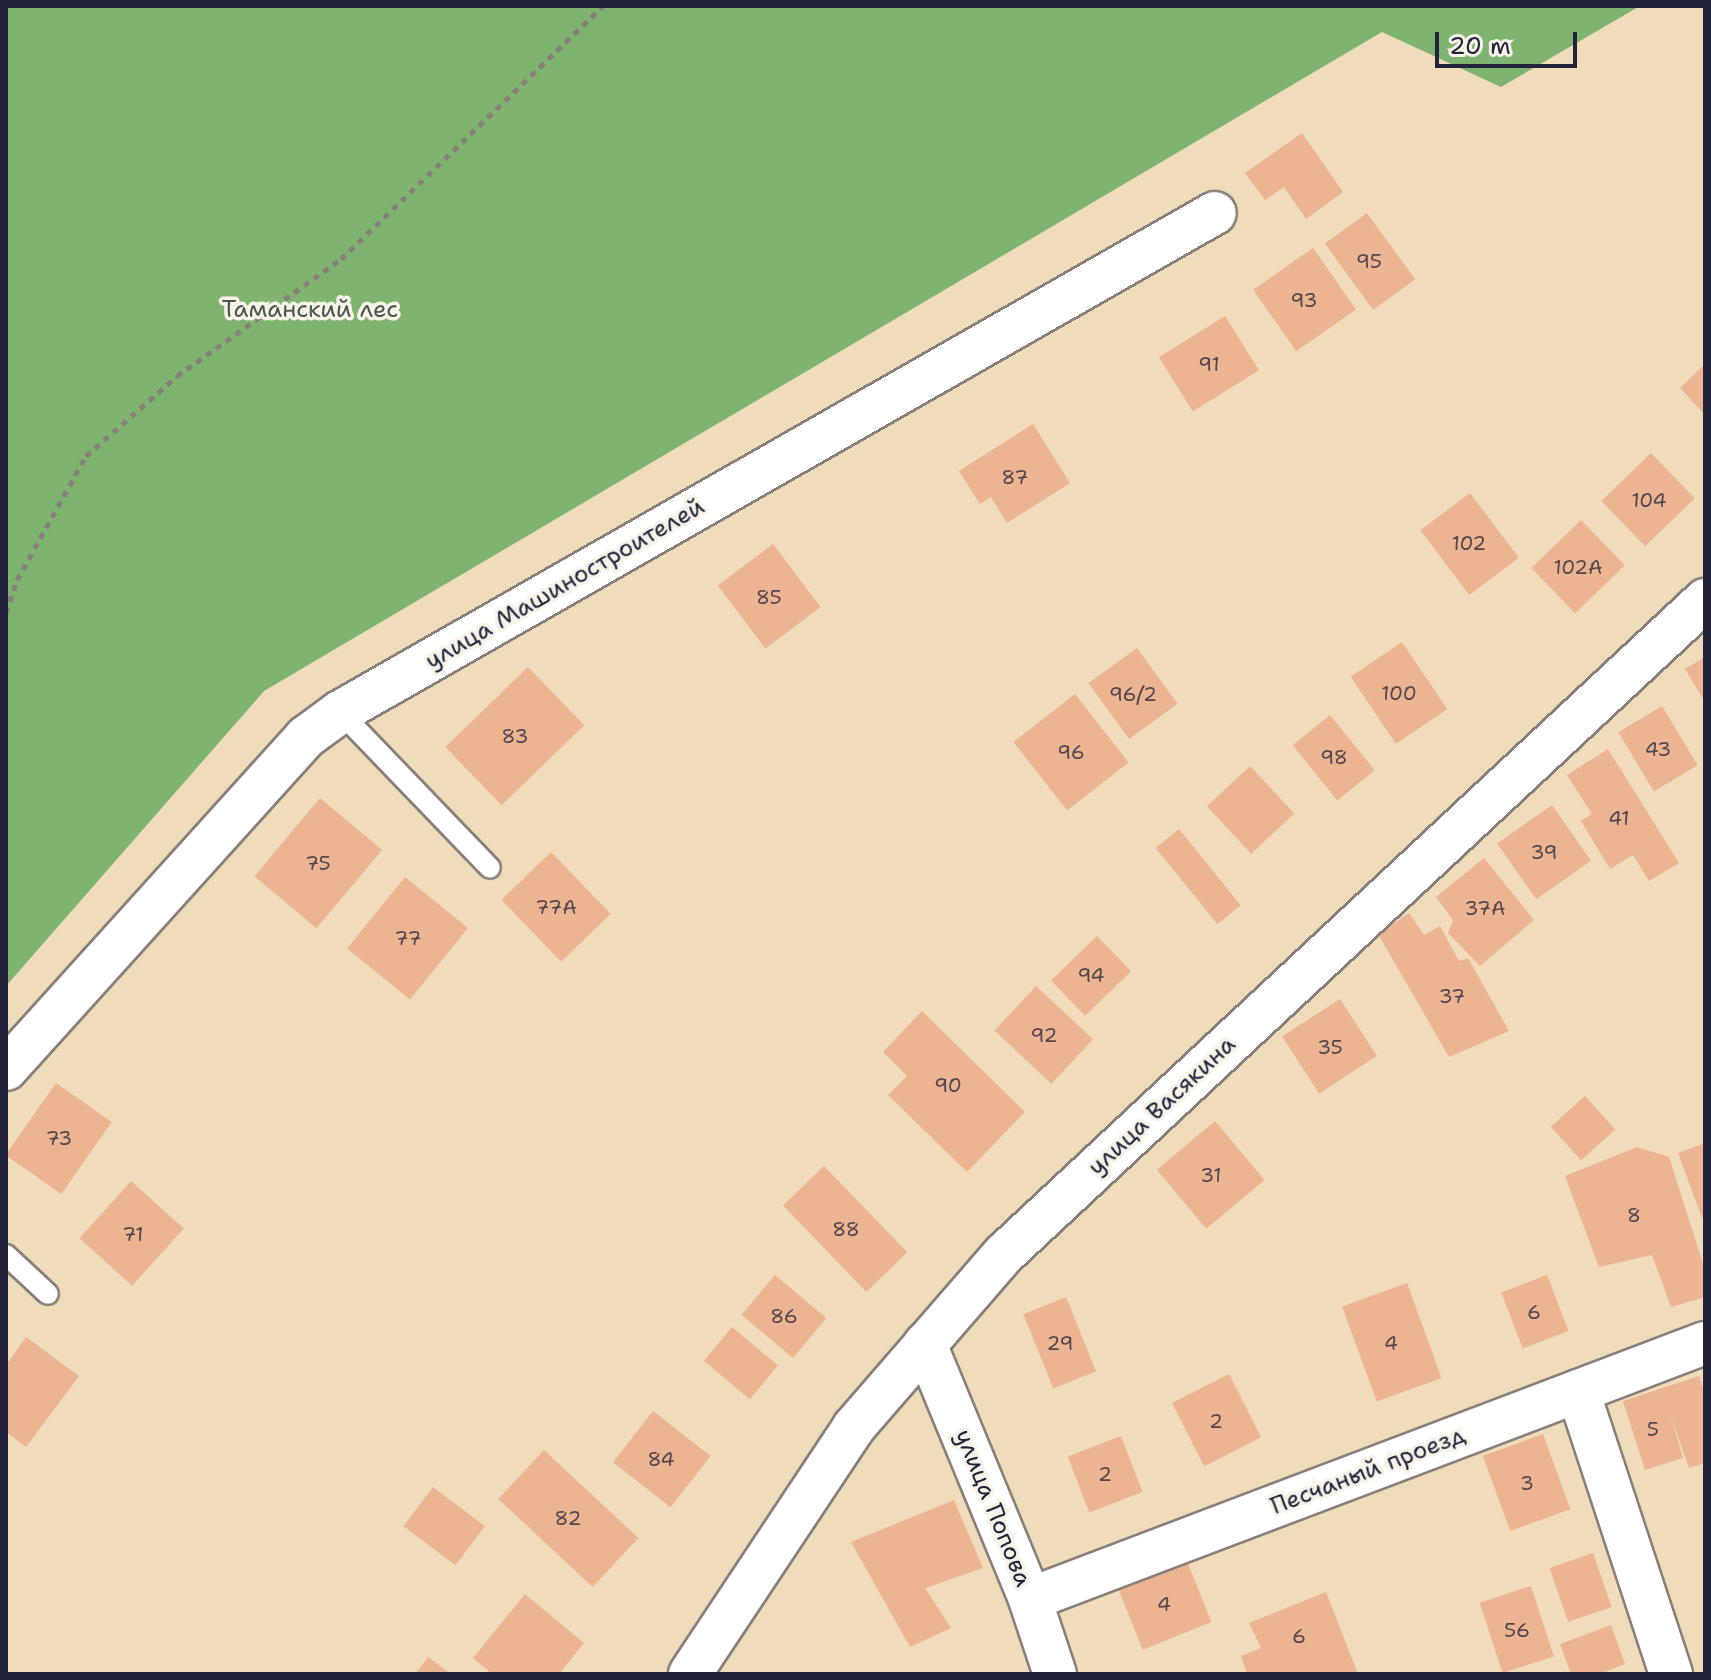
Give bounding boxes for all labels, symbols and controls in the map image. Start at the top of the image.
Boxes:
scale bar [1439,16,1581,66]
text: 20 m [1449,30,1511,62]
house number: 95 [1356,249,1382,273]
house number: 93 [1290,288,1318,312]
park label: Таманский лес [222,296,398,324]
house number: 91 [1198,352,1220,376]
house number: 87 [1002,465,1028,489]
house number: 104 [1631,488,1667,512]
street label: улица Машиностроителей [420,492,710,676]
house number: 102 [1452,531,1486,555]
house number: 102А [1553,555,1603,579]
house number: 85 [756,585,782,609]
house number: 100 [1381,681,1417,705]
house number: 96/2 [1109,682,1157,706]
house number: 83 [502,724,528,748]
house number: 43 [1645,737,1671,761]
house number: 96 [1057,740,1085,764]
house number: 98 [1320,745,1348,769]
house number: 41 [1608,806,1630,830]
house number: 39 [1531,840,1557,864]
house number: 75 [305,851,331,875]
house number: 77А [535,895,577,919]
house number: 37А [1465,896,1505,920]
house number: 77 [395,926,421,950]
house number: 94 [1077,963,1105,987]
house number: 37 [1439,984,1465,1008]
house number: 92 [1031,1023,1057,1047]
street label: улица Васякина [1082,1030,1242,1182]
house number: 35 [1317,1035,1343,1059]
house number: 90 [934,1073,962,1097]
house number: 73 [46,1126,72,1150]
house number: 31 [1200,1163,1222,1187]
house number: 8 [1627,1203,1641,1227]
house number: 88 [832,1217,860,1241]
house number: 71 [122,1222,144,1246]
house number: 6 [1527,1300,1541,1324]
house number: 86 [770,1304,798,1328]
house number: 29 [1047,1331,1073,1355]
house number: 4 [1384,1331,1398,1355]
house number: 2 [1209,1409,1223,1433]
house number: 5 [1647,1417,1659,1441]
street label: Песчаный проезд [1267,1421,1469,1521]
street label: улица Попова [948,1425,1038,1591]
house number: 84 [647,1447,675,1471]
house number: 2 [1098,1462,1112,1486]
house number: 3 [1520,1471,1534,1495]
house number: 82 [555,1506,581,1530]
house number: 4 [1157,1592,1171,1616]
house number: 56 [1504,1618,1530,1642]
house number: 6 [1292,1624,1306,1648]

